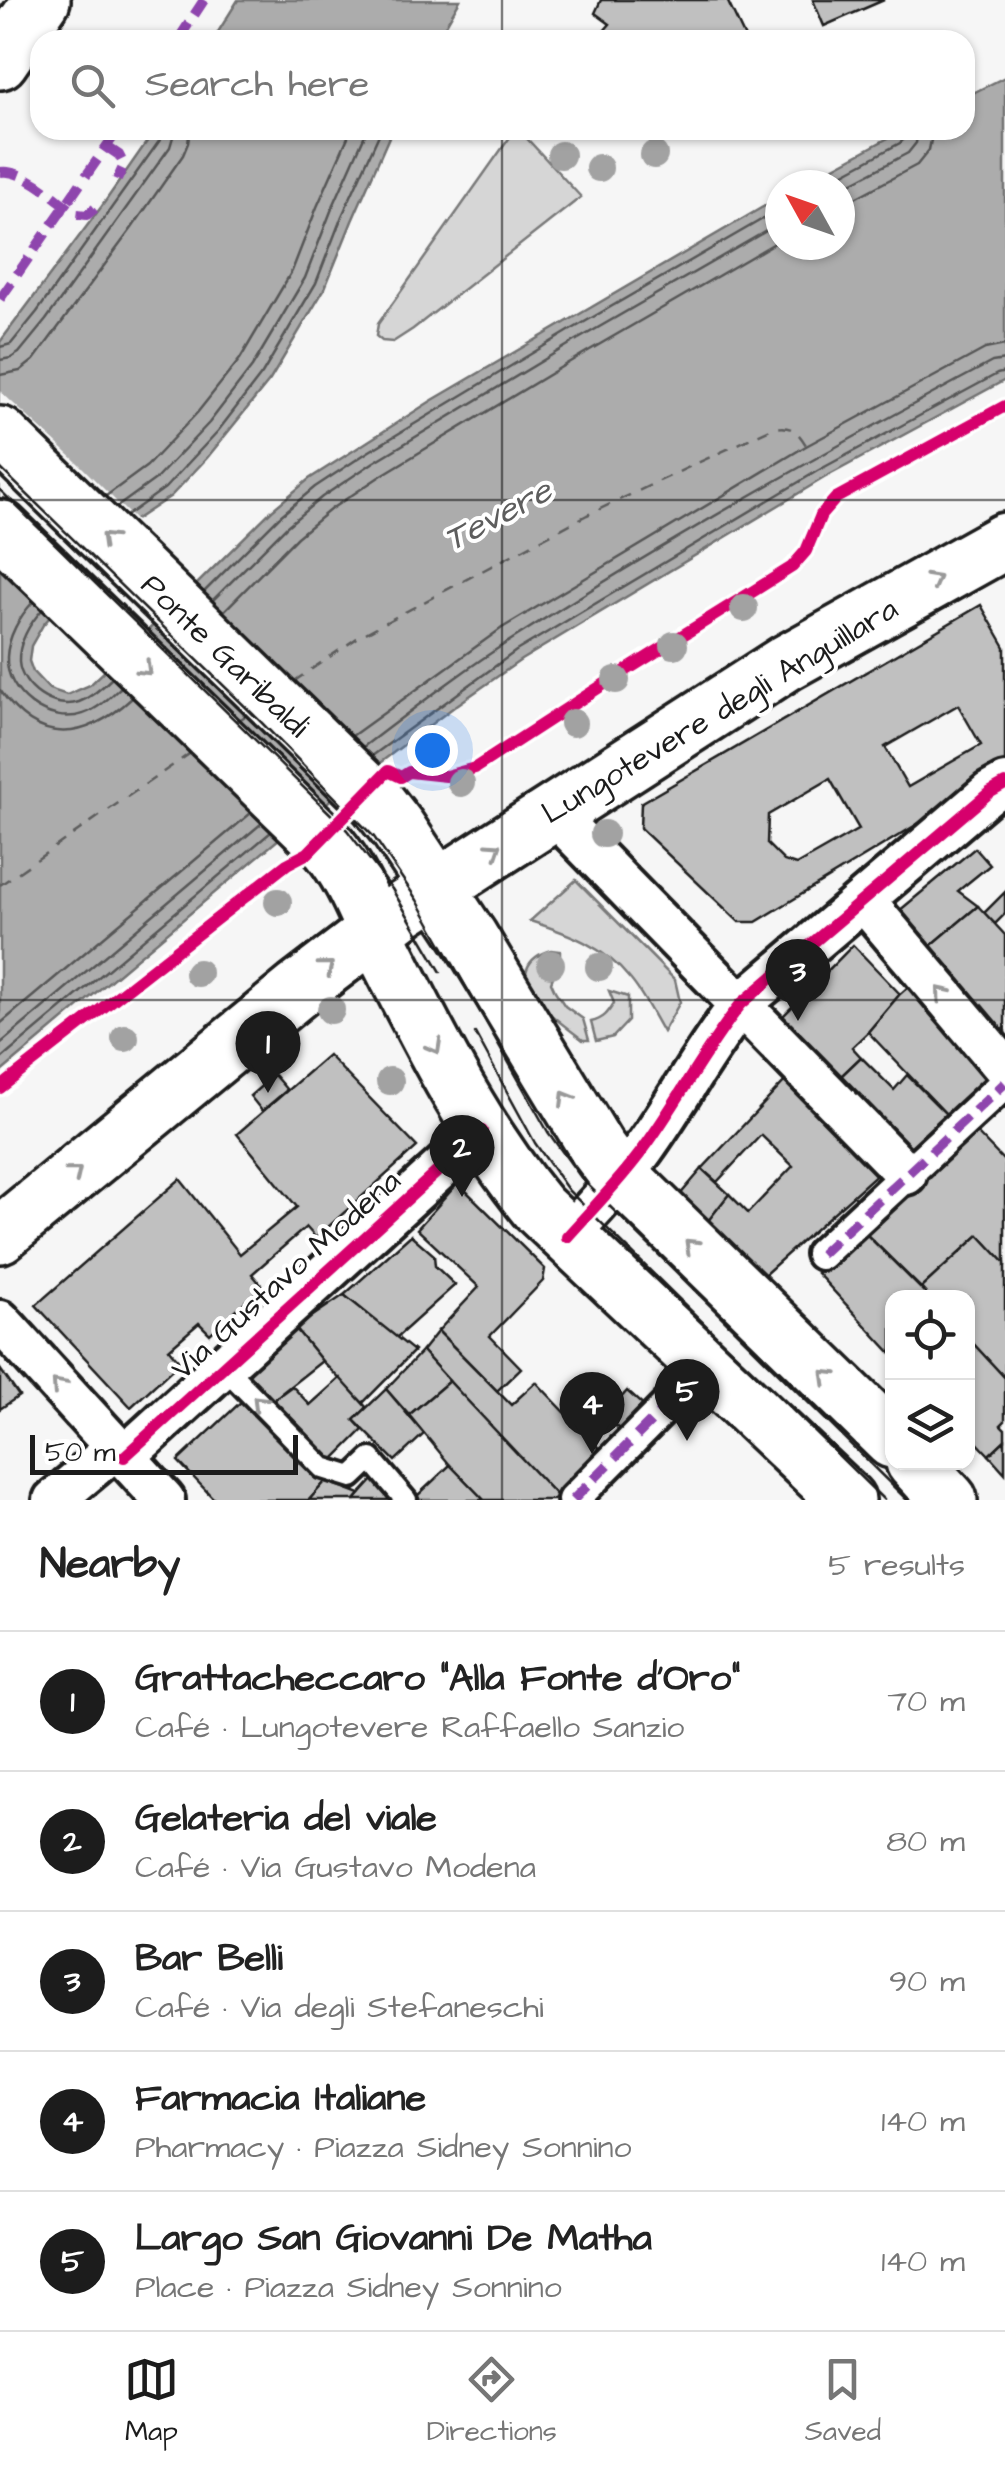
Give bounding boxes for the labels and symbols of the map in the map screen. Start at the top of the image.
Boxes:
north arrow [765,170,855,260]
water label: Tevere [435,465,562,564]
one-way arrow [101,533,119,551]
street label: Ponte Garibaldi [131,564,319,748]
one-way arrow [924,572,942,592]
street label: Lungotevere degli Anguillara [533,587,906,836]
one-way arrow [134,657,152,675]
your location [407,725,458,776]
one-way arrow [484,843,502,862]
pin: 3 [766,938,830,1021]
one-way arrow [316,961,334,979]
one-way arrow [936,987,954,1005]
pin: 1 [236,1010,300,1093]
one-way arrow [423,1036,443,1054]
one-way arrow [559,1091,578,1109]
pin: 2 [430,1114,494,1197]
street label: Via Gustavo Modena [161,1160,411,1391]
one-way arrow [64,1167,82,1185]
one-way arrow [684,1239,703,1257]
pin: 5 [654,1358,720,1441]
one-way arrow [821,1370,839,1388]
pin: 4 [560,1372,624,1454]
one-way arrow [52,1378,70,1396]
one-way arrow [252,1396,270,1414]
scale bar [30,1430,298,1474]

